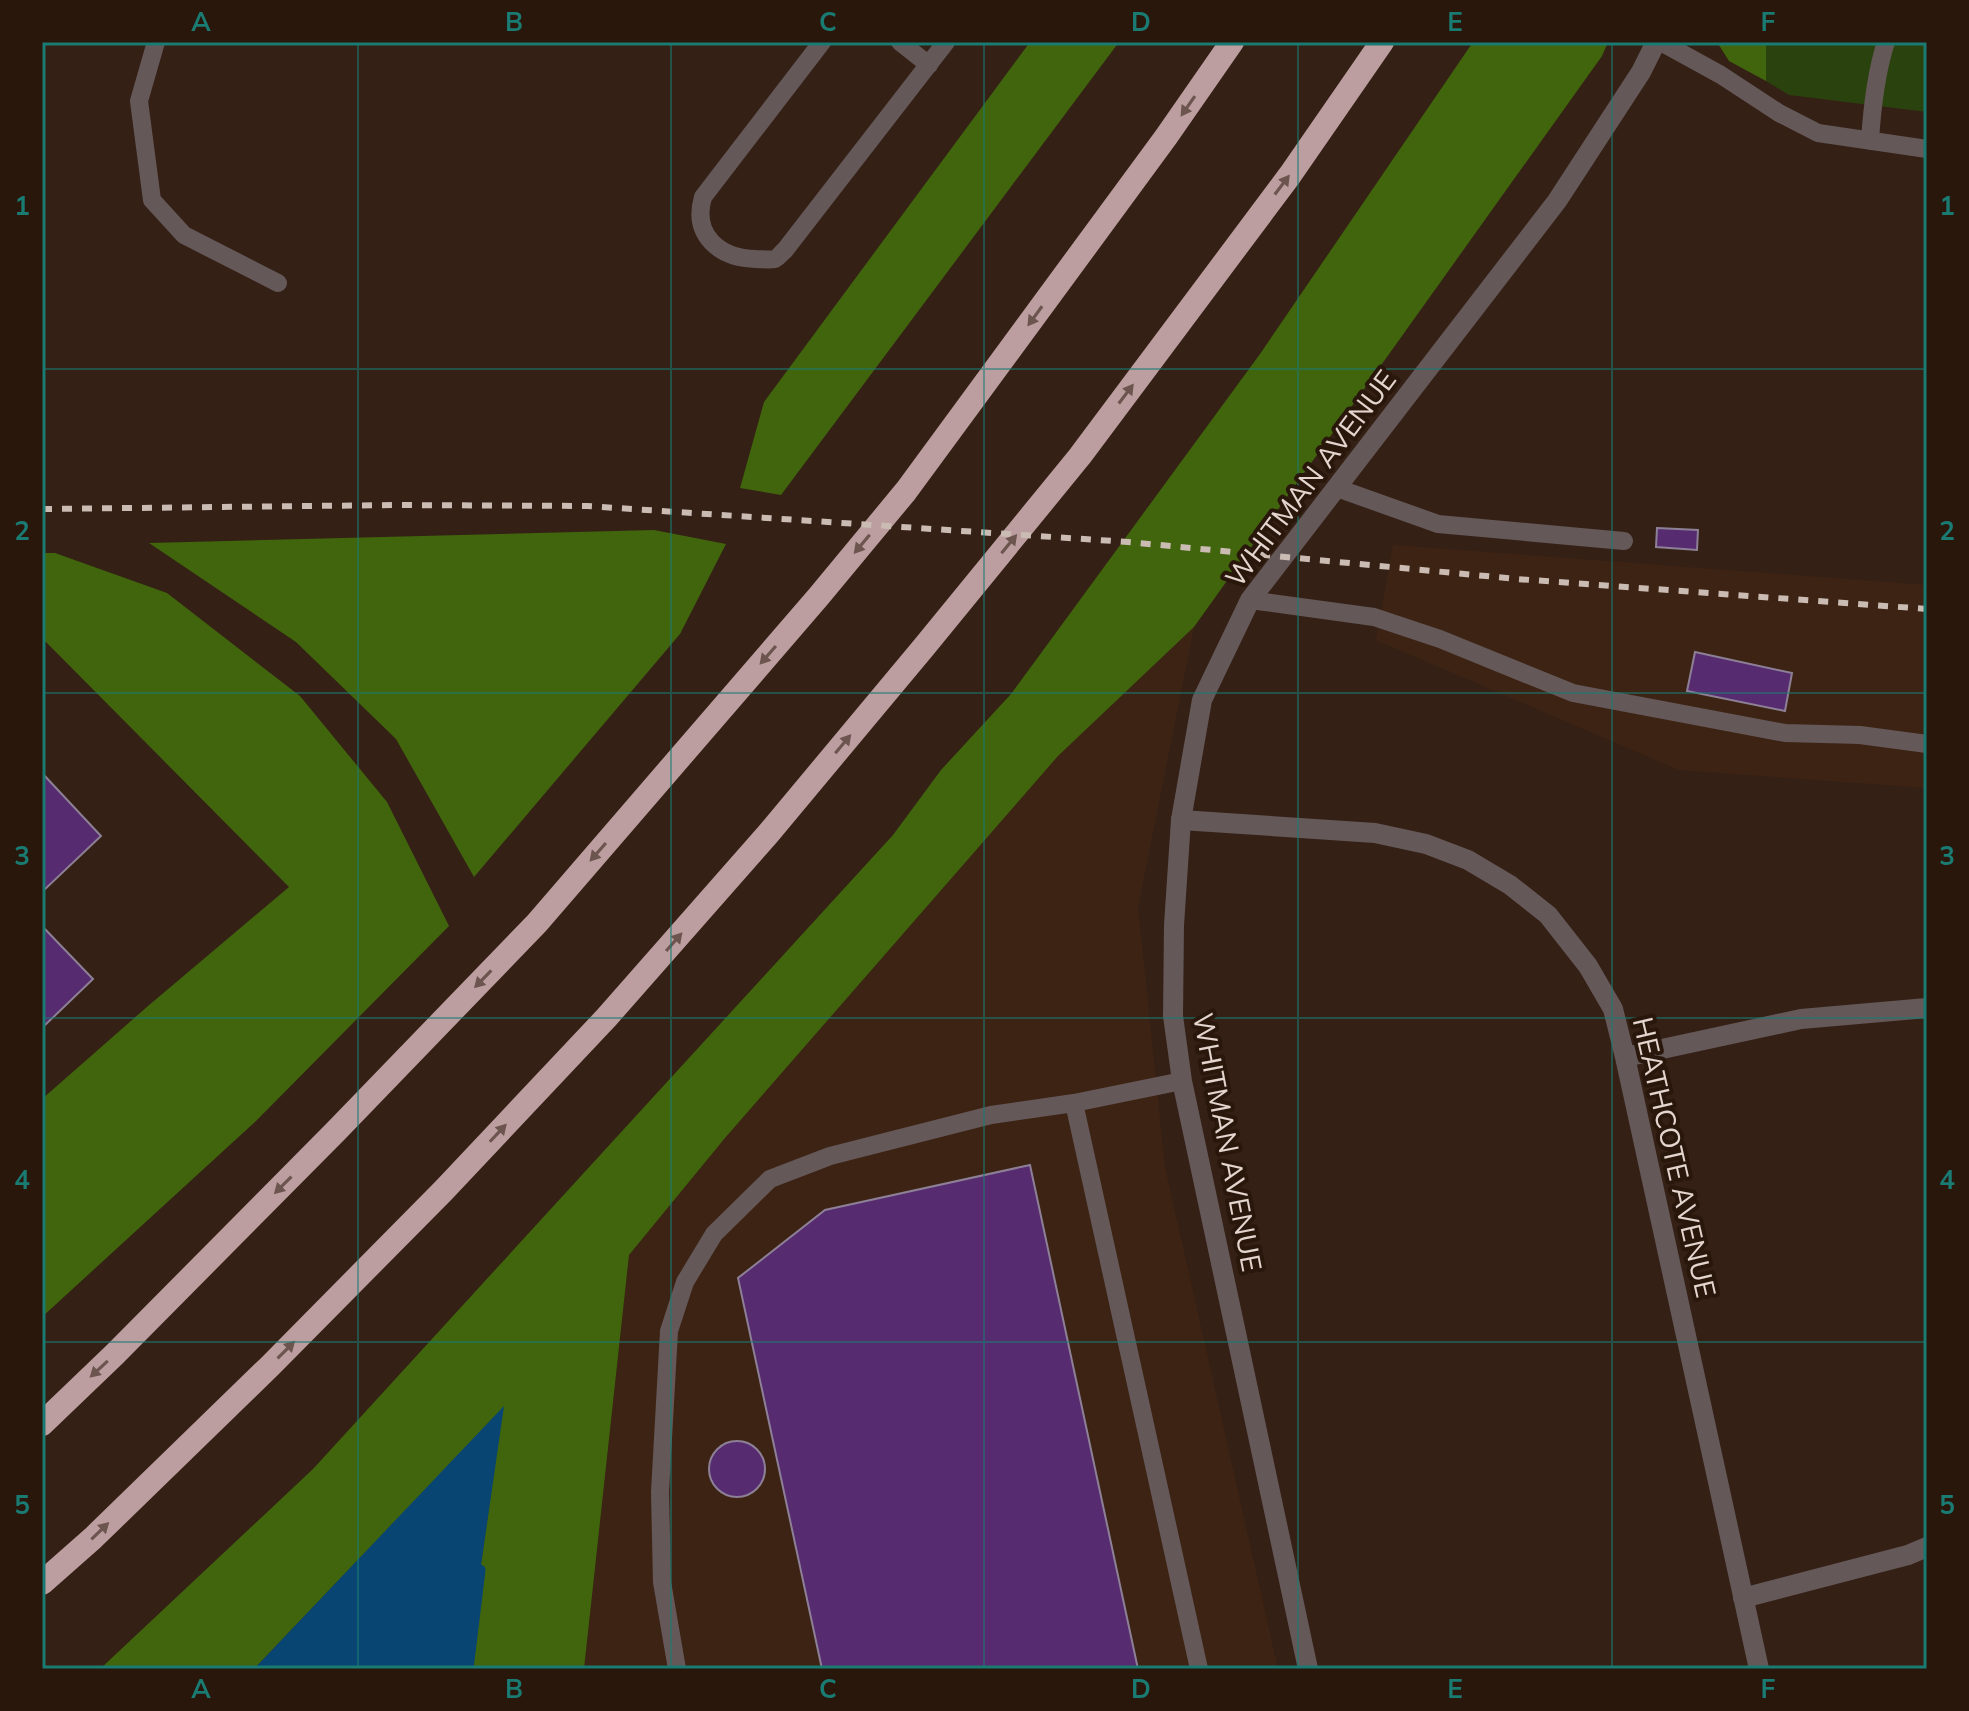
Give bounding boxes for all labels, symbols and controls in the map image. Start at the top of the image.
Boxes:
text: A [191,5,211,38]
text: B [505,5,523,38]
text: C [819,5,837,38]
text: D [1131,5,1151,38]
text: E [1447,5,1463,38]
text: F [1761,5,1776,38]
one-way arrow [1181,95,1196,116]
one-way arrow [1274,175,1290,196]
text: 1 [14,189,30,222]
text: 1 [1939,189,1955,222]
one-way arrow [1027,306,1043,326]
street label: WHITMAN AVENUE [1217,363,1403,593]
one-way arrow [1118,384,1134,404]
text: 2 [14,514,30,547]
text: 2 [1939,514,1955,547]
one-way arrow [854,533,871,553]
one-way arrow [1000,534,1016,554]
one-way arrow [760,645,777,665]
one-way arrow [834,735,851,755]
text: 3 [14,839,30,872]
text: 3 [1939,839,1955,872]
one-way arrow [590,842,607,862]
one-way arrow [665,932,682,952]
one-way arrow [474,969,493,988]
street label: WHITMAN AVENUE [1186,1010,1270,1274]
street label: HEATHCOTE AVENUE [1626,1013,1724,1301]
one-way arrow [488,1124,507,1143]
text: 4 [14,1163,30,1196]
text: 4 [1939,1163,1955,1196]
one-way arrow [274,1175,292,1194]
one-way arrow [277,1341,295,1360]
one-way arrow [90,1360,109,1378]
text: 5 [14,1488,30,1521]
text: 5 [1939,1488,1955,1521]
one-way arrow [90,1522,109,1540]
text: A [191,1672,211,1705]
text: B [505,1672,523,1705]
text: C [819,1672,837,1705]
text: D [1131,1672,1151,1705]
text: E [1447,1672,1463,1705]
text: F [1761,1672,1776,1705]

